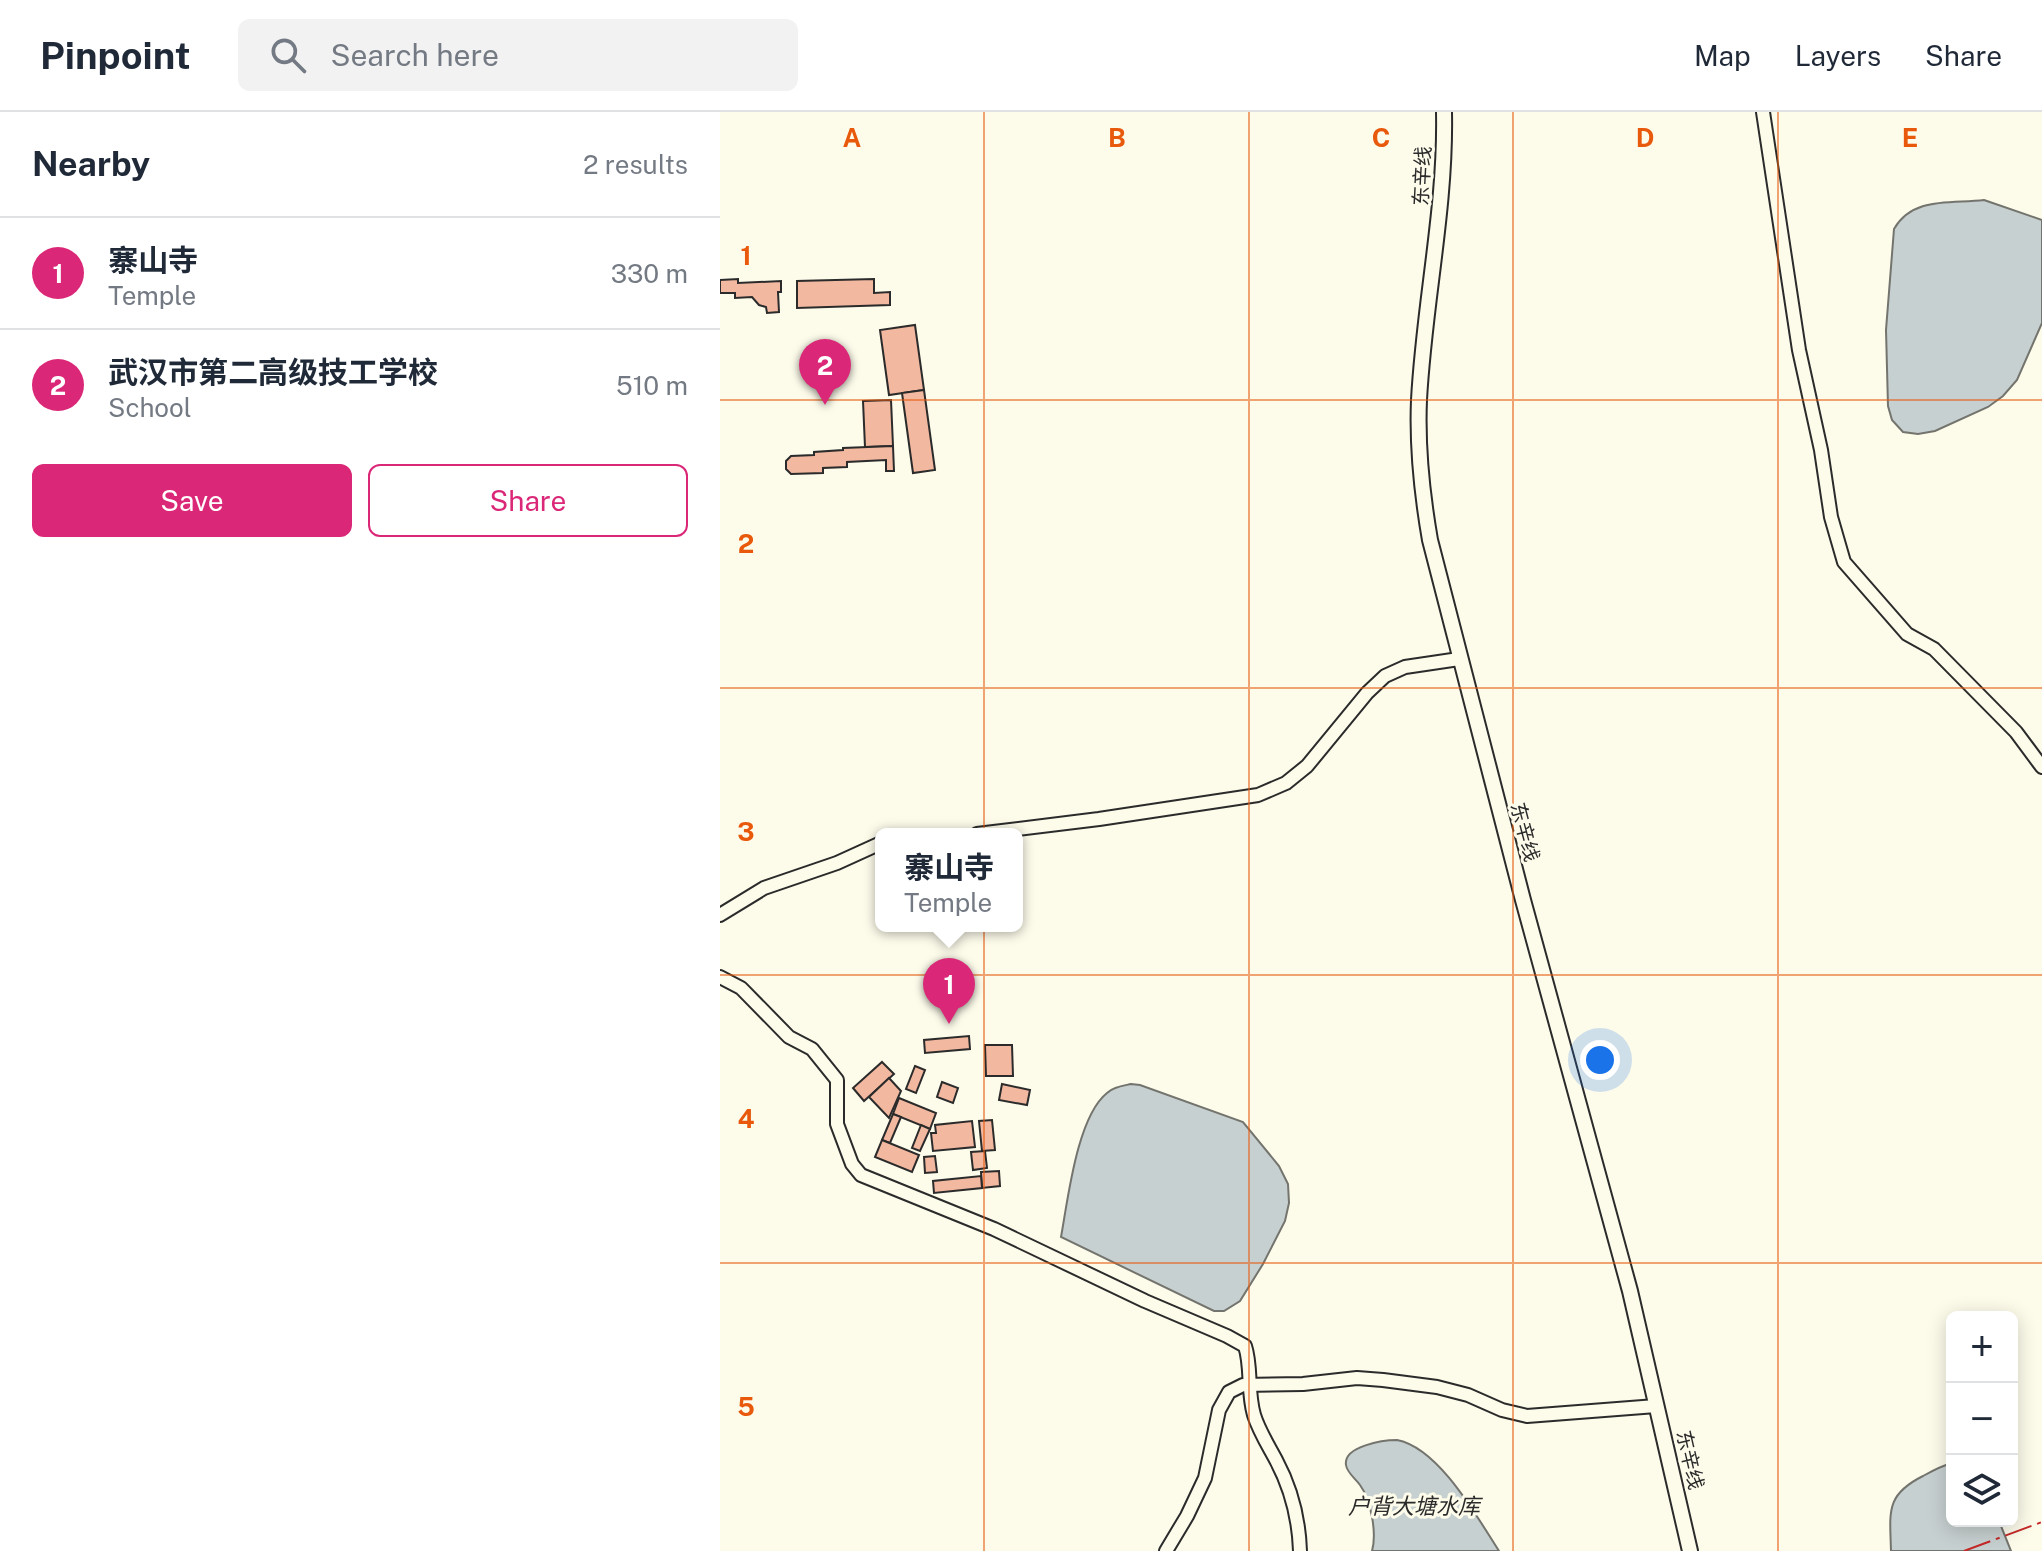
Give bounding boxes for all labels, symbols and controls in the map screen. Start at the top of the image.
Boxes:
search box [238,19,798,91]
text: Pinpoint [40,33,190,78]
icon: search [266,33,310,77]
text: Search here [330,37,499,73]
text: Map [1694,39,1751,72]
text: Layers [1795,39,1881,72]
text: Share [1925,39,2002,72]
text: A [843,122,862,153]
text: B [1108,122,1126,153]
text: C [1372,122,1390,153]
text: D [1636,122,1654,153]
text: E [1902,122,1918,153]
text: Nearby [32,144,150,184]
street label: 东辛线 [1408,145,1436,207]
text: 2 results [583,149,688,180]
text: 1 [740,240,752,271]
text: 寨山寺 [108,242,198,278]
text: 1 [52,258,64,289]
text: 330 m [611,258,688,289]
text: Temple [108,280,196,311]
pin: 2 [799,339,851,405]
text: 武汉市第二高级技工学校 [108,354,438,390]
text: 2 [50,370,66,401]
text: 510 m [616,370,688,401]
text: School [108,392,192,423]
button: Save [32,464,352,537]
button: Share [368,464,688,537]
text: 2 [738,528,754,559]
street label: 东辛线 [1506,800,1544,864]
text: 3 [737,816,755,847]
popup [875,828,1023,932]
text: 寨山寺 [904,849,994,885]
text: Temple [904,887,992,918]
pin: 1 [923,958,975,1024]
your location [1580,1040,1620,1080]
text: 4 [737,1103,755,1134]
map controls [1946,1311,2018,1527]
button: + [1946,1311,2018,1383]
button: − [1946,1383,2018,1455]
text: 5 [737,1391,755,1422]
street label: 东辛线 [1672,1428,1708,1492]
button: layers [1946,1455,2018,1527]
water label: 户背大塘水库 [1348,1493,1484,1519]

